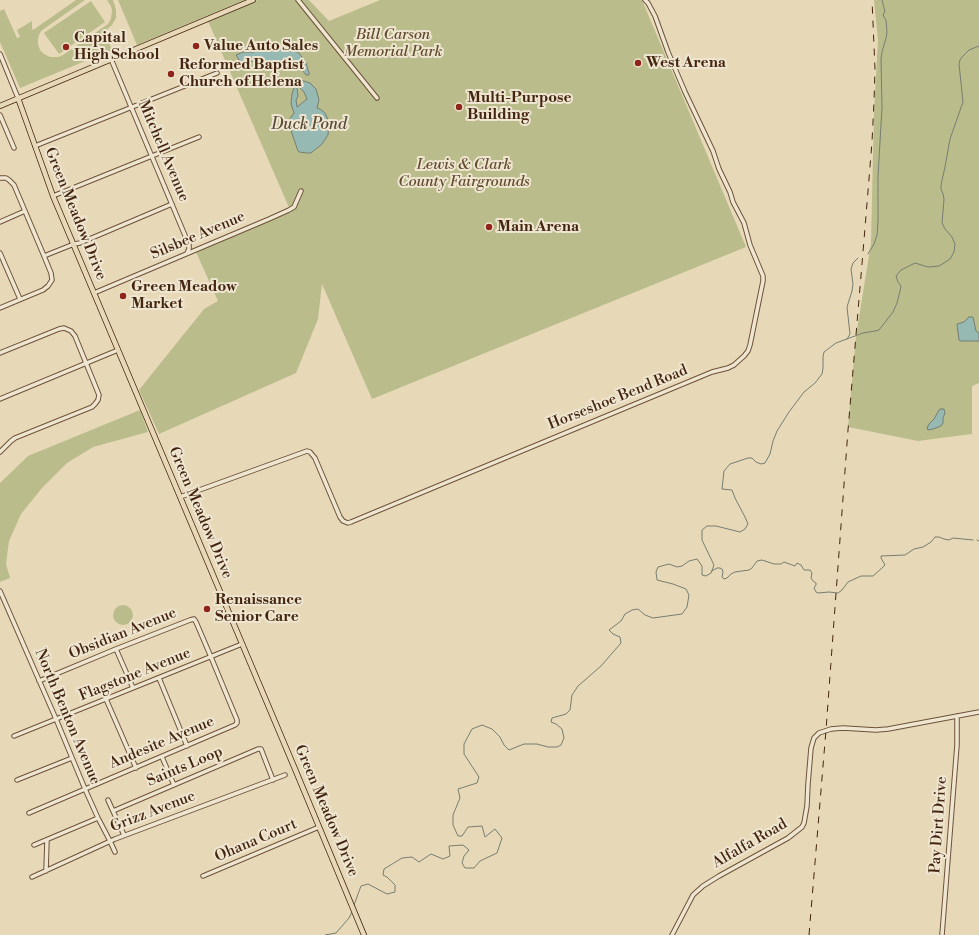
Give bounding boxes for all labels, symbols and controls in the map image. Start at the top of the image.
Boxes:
park label: Bill Carson Memorial Park [344,26,442,61]
place label: Capital High School [74,29,159,64]
place label: Value Auto Sales [204,37,318,55]
marker: Value Auto Sales [191,41,201,51]
marker: Capital High School [61,42,71,52]
place label: West Arena [646,54,726,72]
place label: Reformed Baptist Church of Helena [179,56,304,91]
marker: West Arena [633,58,643,68]
marker: Reformed Baptist Church of Helena [166,69,176,79]
place label: Multi-Purpose Building [467,89,572,124]
street label: Mitchell Avenue [134,98,192,204]
marker: Multi-Purpose Building [454,102,464,112]
water label: Duck Pond [271,115,347,135]
street label: Green Meadow Drive [40,145,110,283]
park label: Lewis & Clark County Fairgrounds [398,156,530,191]
street label: Silsbee Avenue [148,208,248,264]
place label: Main Arena [497,218,579,236]
marker: Main Arena [484,222,494,232]
place label: Green Meadow Market [131,278,237,313]
marker: Green Meadow Market [118,291,128,301]
street label: Horseshoe Bend Road [545,362,691,434]
street label: Green Meadow Drive [164,444,236,582]
place label: Renaissance Senior Care [215,591,302,626]
street label: Obsidian Avenue [67,604,179,664]
marker: Renaissance Senior Care [202,604,212,614]
street label: Flagstone Avenue [76,644,194,706]
street label: North Benton Avenue [30,646,104,788]
street label: Andesite Avenue [107,713,217,773]
street label: Green Meadow Drive [290,742,362,880]
street label: Saints Loop [144,743,226,791]
street label: Pay Dirt Drive [927,776,951,874]
street label: Grizz Avenue [108,788,198,836]
street label: Alfalfa Road [710,815,790,873]
street label: Ohana Court [212,816,300,866]

